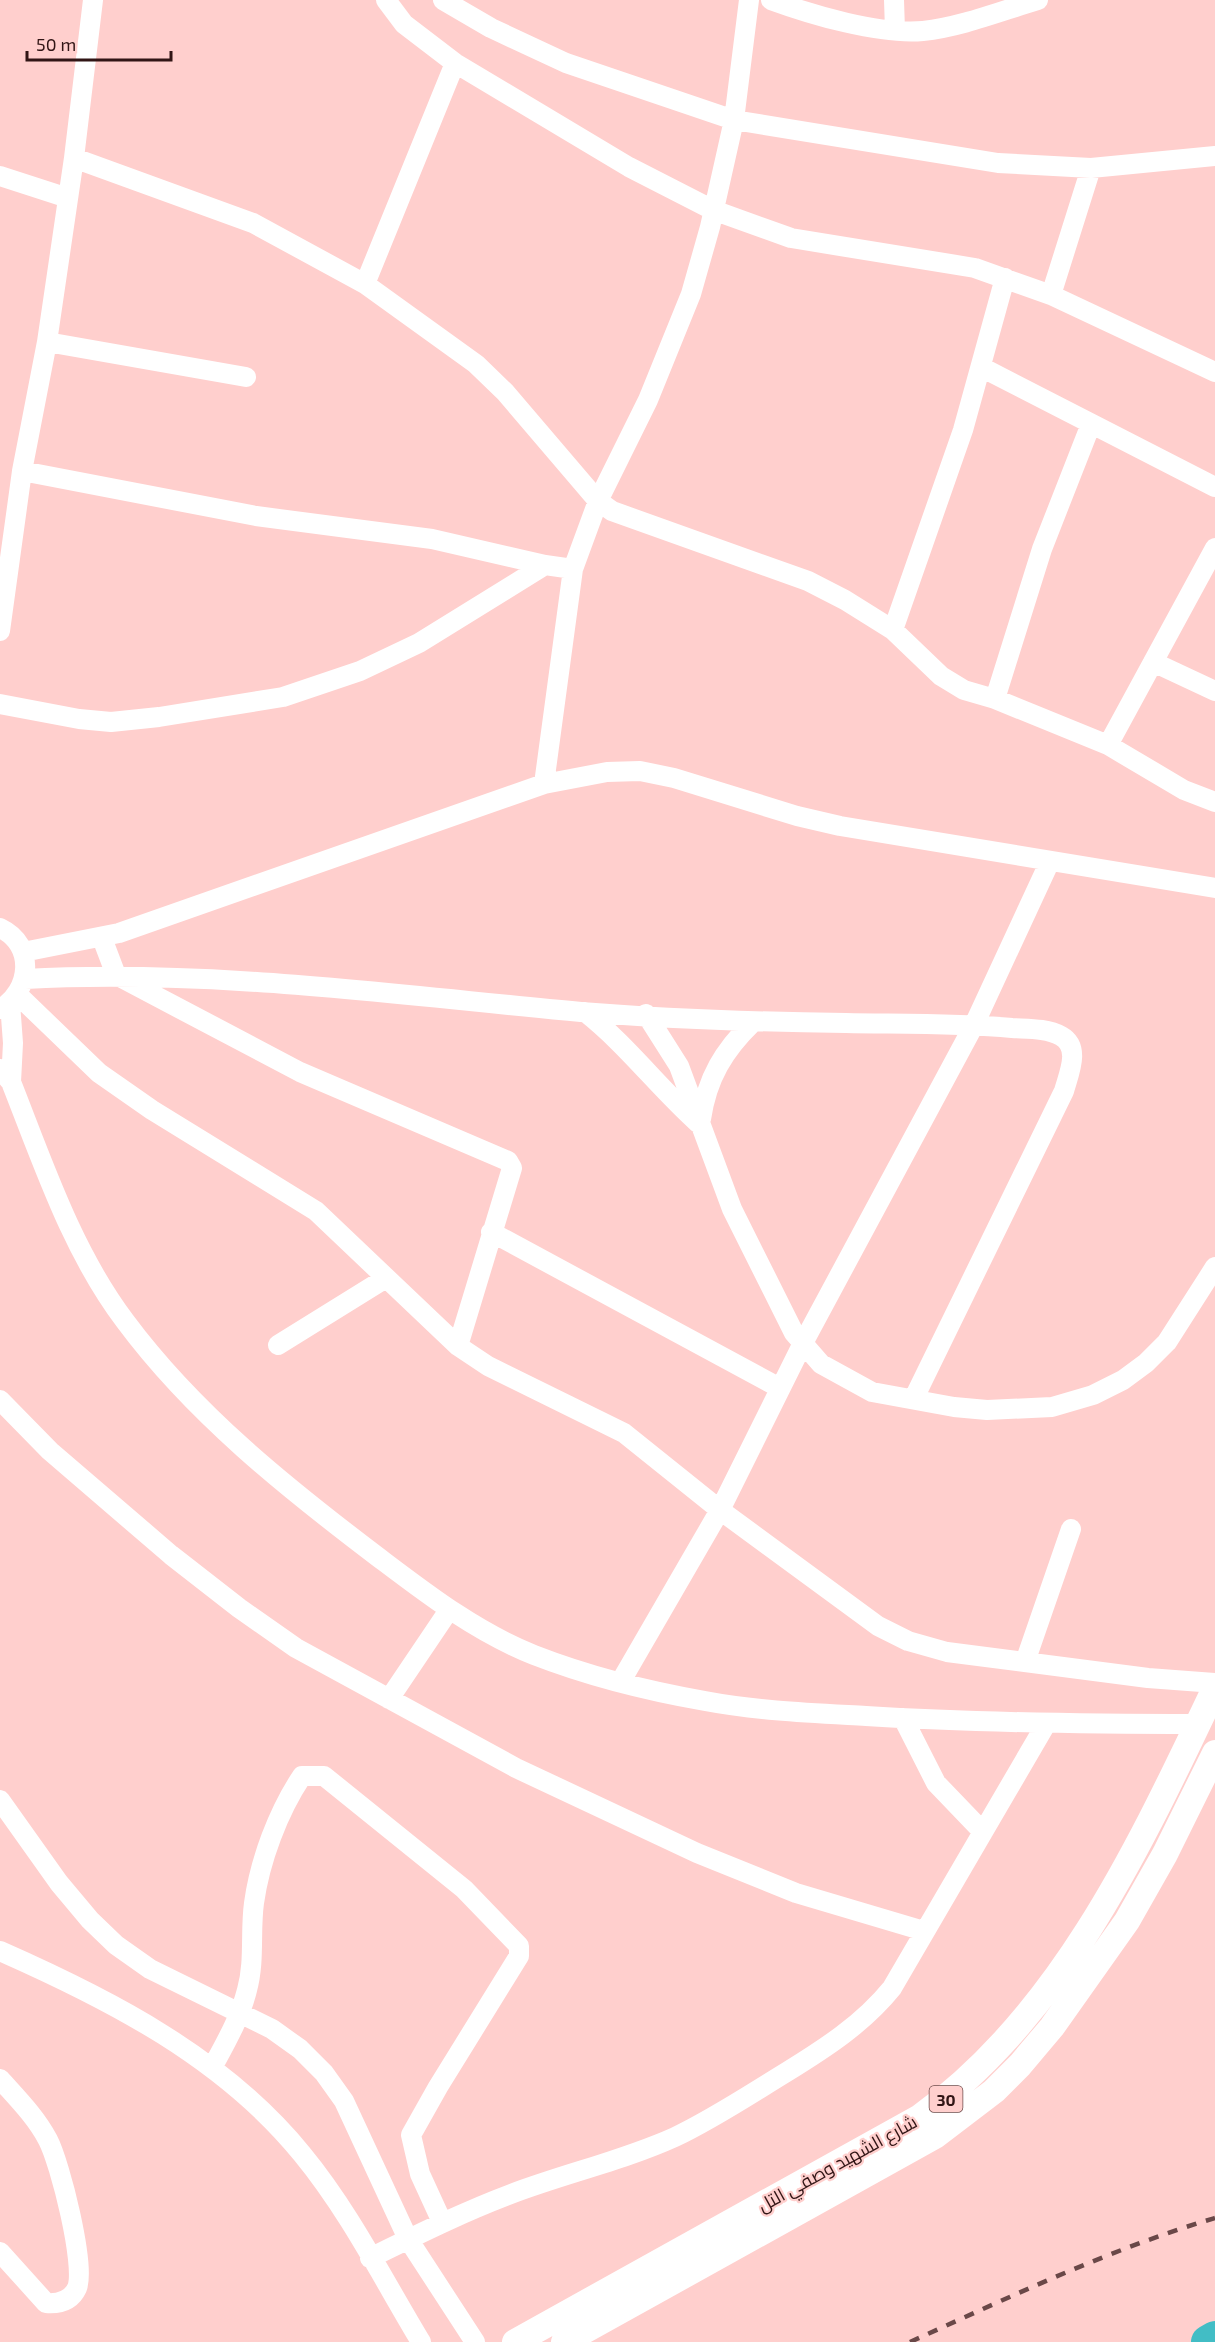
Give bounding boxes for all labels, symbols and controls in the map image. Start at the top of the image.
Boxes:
scale bar [27,24,171,62]
text: 50 m [36,33,76,55]
road number: 30 [930,2086,962,2112]
street label: شارع الشهيد وصفي التل [754,2110,922,2219]

